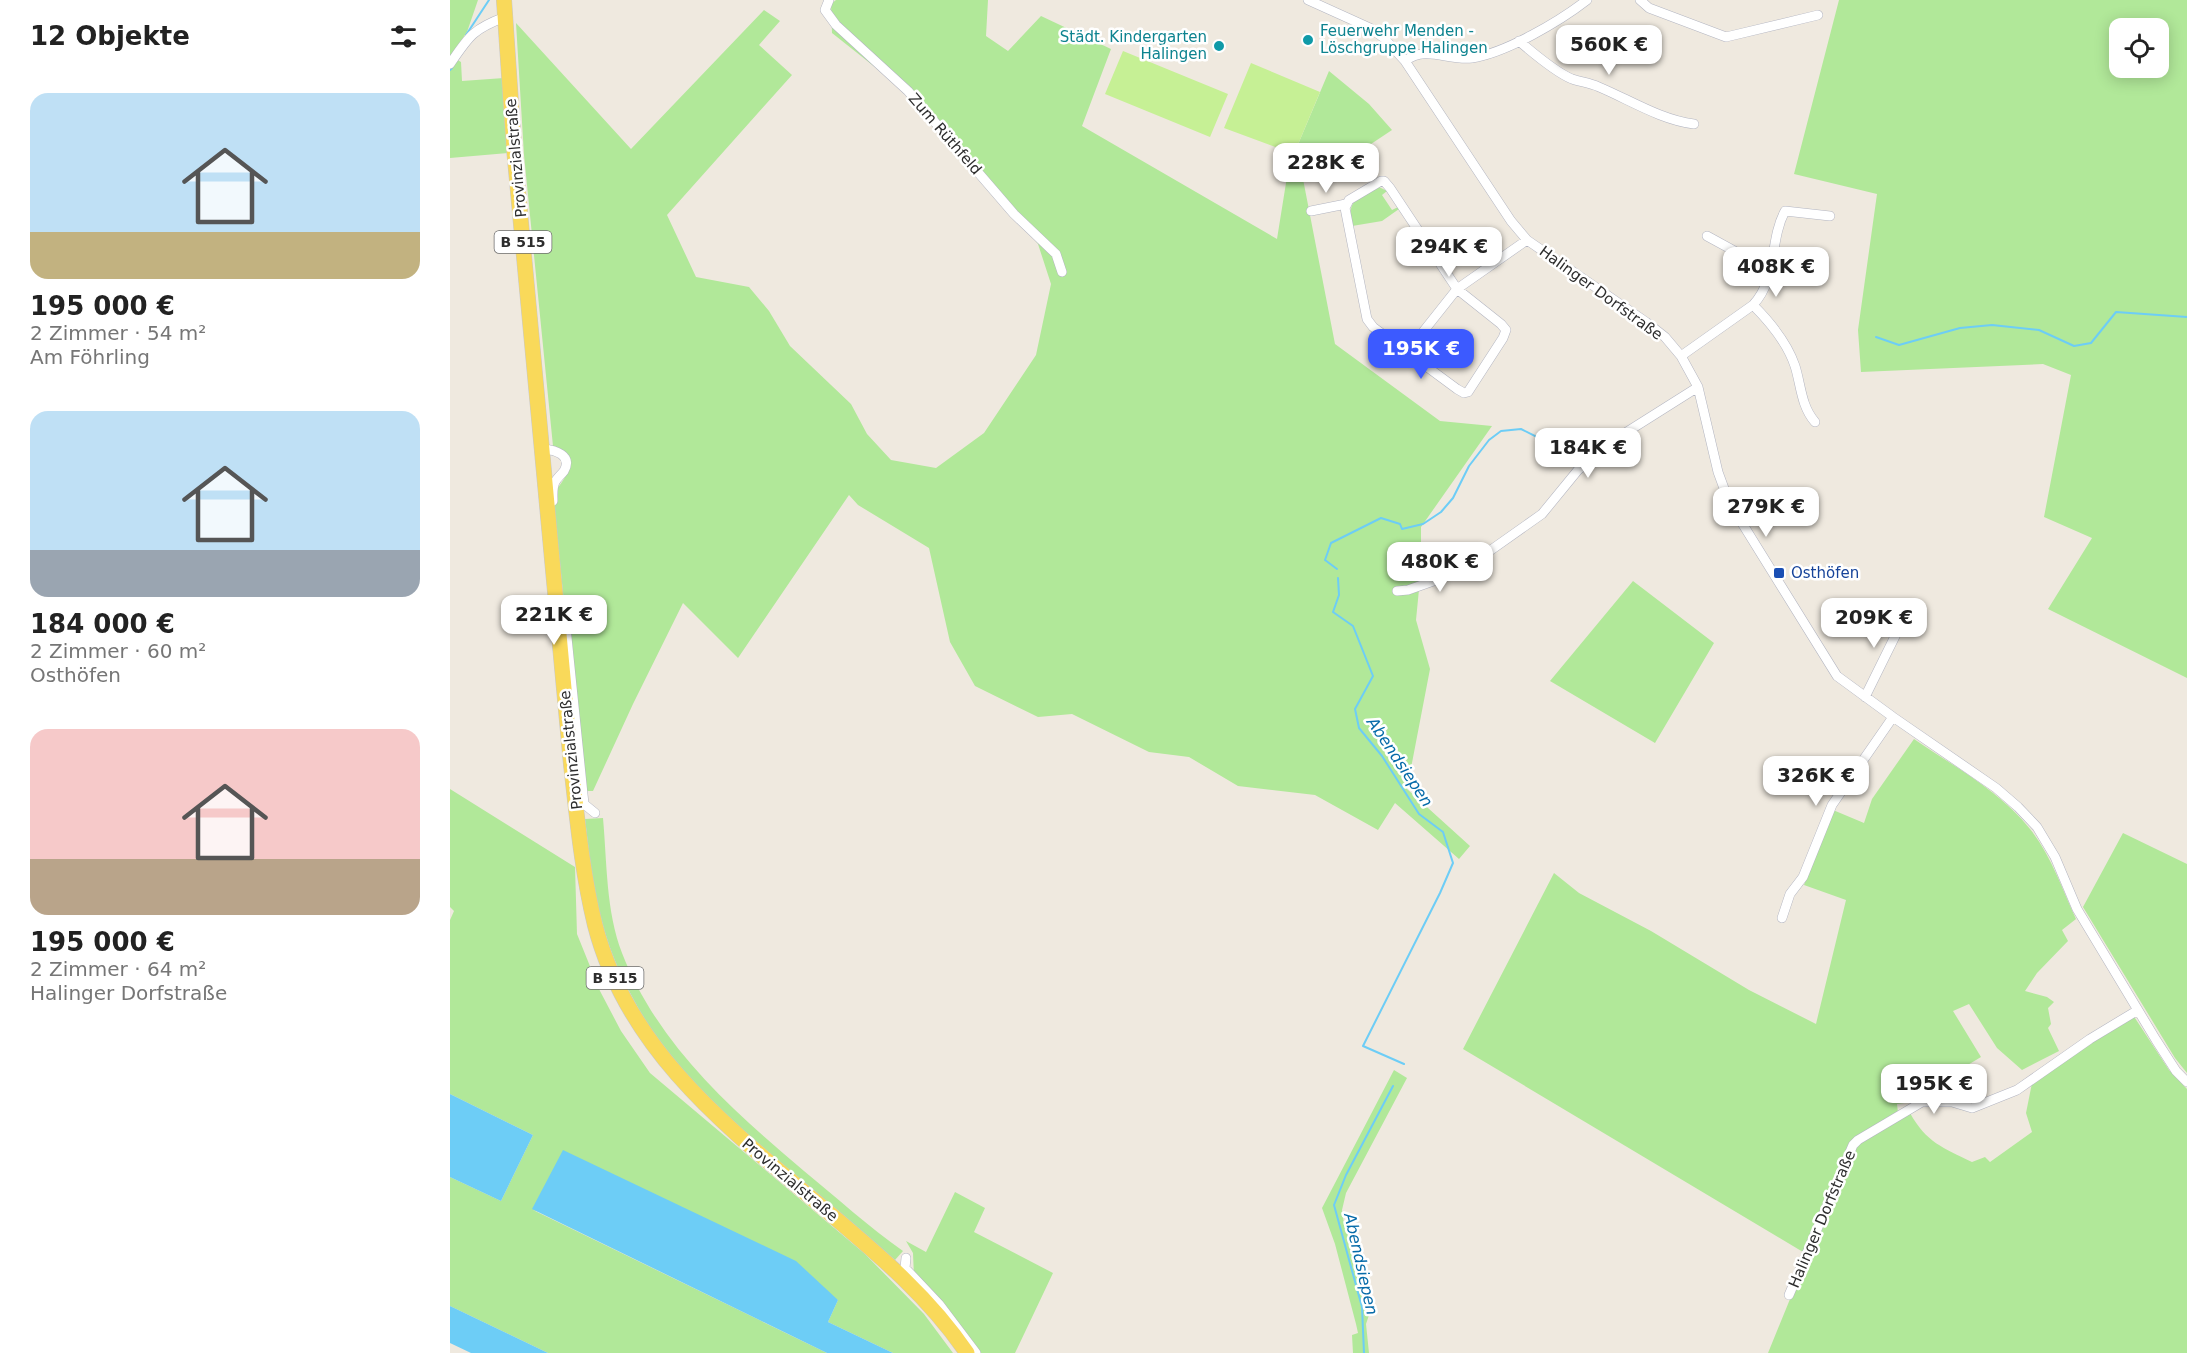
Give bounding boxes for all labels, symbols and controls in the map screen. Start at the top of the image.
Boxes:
map controls [2109,18,2169,78]
button: locate [2109,18,2169,78]
icon: filters [387,20,420,53]
text: 12 Objekte [30,21,190,51]
place label: Feuerwehr Menden - Löschgruppe Halingen [1320,22,1488,57]
pin: 560K € [1560,25,1658,76]
place label: Städt. Kindergarten Halingen [1060,28,1207,63]
text: 560K € [1570,32,1648,56]
marker: Feuerwehr Menden - Löschgruppe Halingen [1301,33,1315,47]
marker: Städt. Kindergarten Halingen [1212,39,1226,53]
street label: Zum Rüthfeld [905,90,985,178]
street label: Provinzialstraße [502,98,530,218]
icon: home [171,132,279,240]
pin: 228K € [1277,143,1375,194]
text: 228K € [1287,150,1365,174]
pin: 294K € [1400,227,1498,278]
road number: B 515 [494,231,551,253]
text: 294K € [1410,234,1488,258]
street label: Halinger Dorfstraße [1536,242,1666,344]
pin: 408K € [1727,247,1825,298]
text: 408K € [1737,254,1815,278]
text: 195 000 € [30,291,175,321]
text: 2 Zimmer · 54 m² [30,321,206,345]
pin: 195K € [1372,329,1470,380]
text: 195K € [1382,336,1460,360]
text: Am Föhrling [30,345,150,369]
pin: 184K € [1539,428,1637,479]
text: 184K € [1549,435,1627,459]
icon: home [171,450,279,558]
pin: 279K € [1717,487,1815,538]
text: 279K € [1727,494,1805,518]
pin: 480K € [1391,542,1489,593]
text: 480K € [1401,549,1479,573]
place label: Osthöfen [1791,564,1859,582]
marker: Osthöfen [1772,566,1786,580]
pin: 221K € [505,595,603,646]
pin: 209K € [1825,598,1923,649]
text: 221K € [515,602,593,626]
text: 209K € [1835,605,1913,629]
text: 184 000 € [30,609,175,639]
text: 2 Zimmer · 60 m² [30,639,206,663]
text: Osthöfen [30,663,121,687]
street label: Provinzialstraße [556,690,586,810]
water label: Abendsiepen [1362,713,1437,810]
pin: 326K € [1767,756,1865,807]
text: 326K € [1777,763,1855,787]
icon: home [171,768,279,876]
text: 195 000 € [30,927,175,957]
text: 2 Zimmer · 64 m² [30,957,206,981]
road number: B 515 [586,967,644,989]
text: Halinger Dorfstraße [30,981,227,1005]
pin: 195K € [1885,1064,1983,1115]
text: 195K € [1895,1071,1973,1095]
street label: Provinzialstraße [738,1135,842,1225]
street label: Halinger Dorfstraße [1785,1147,1859,1291]
water label: Abendsiepen [1340,1210,1382,1317]

